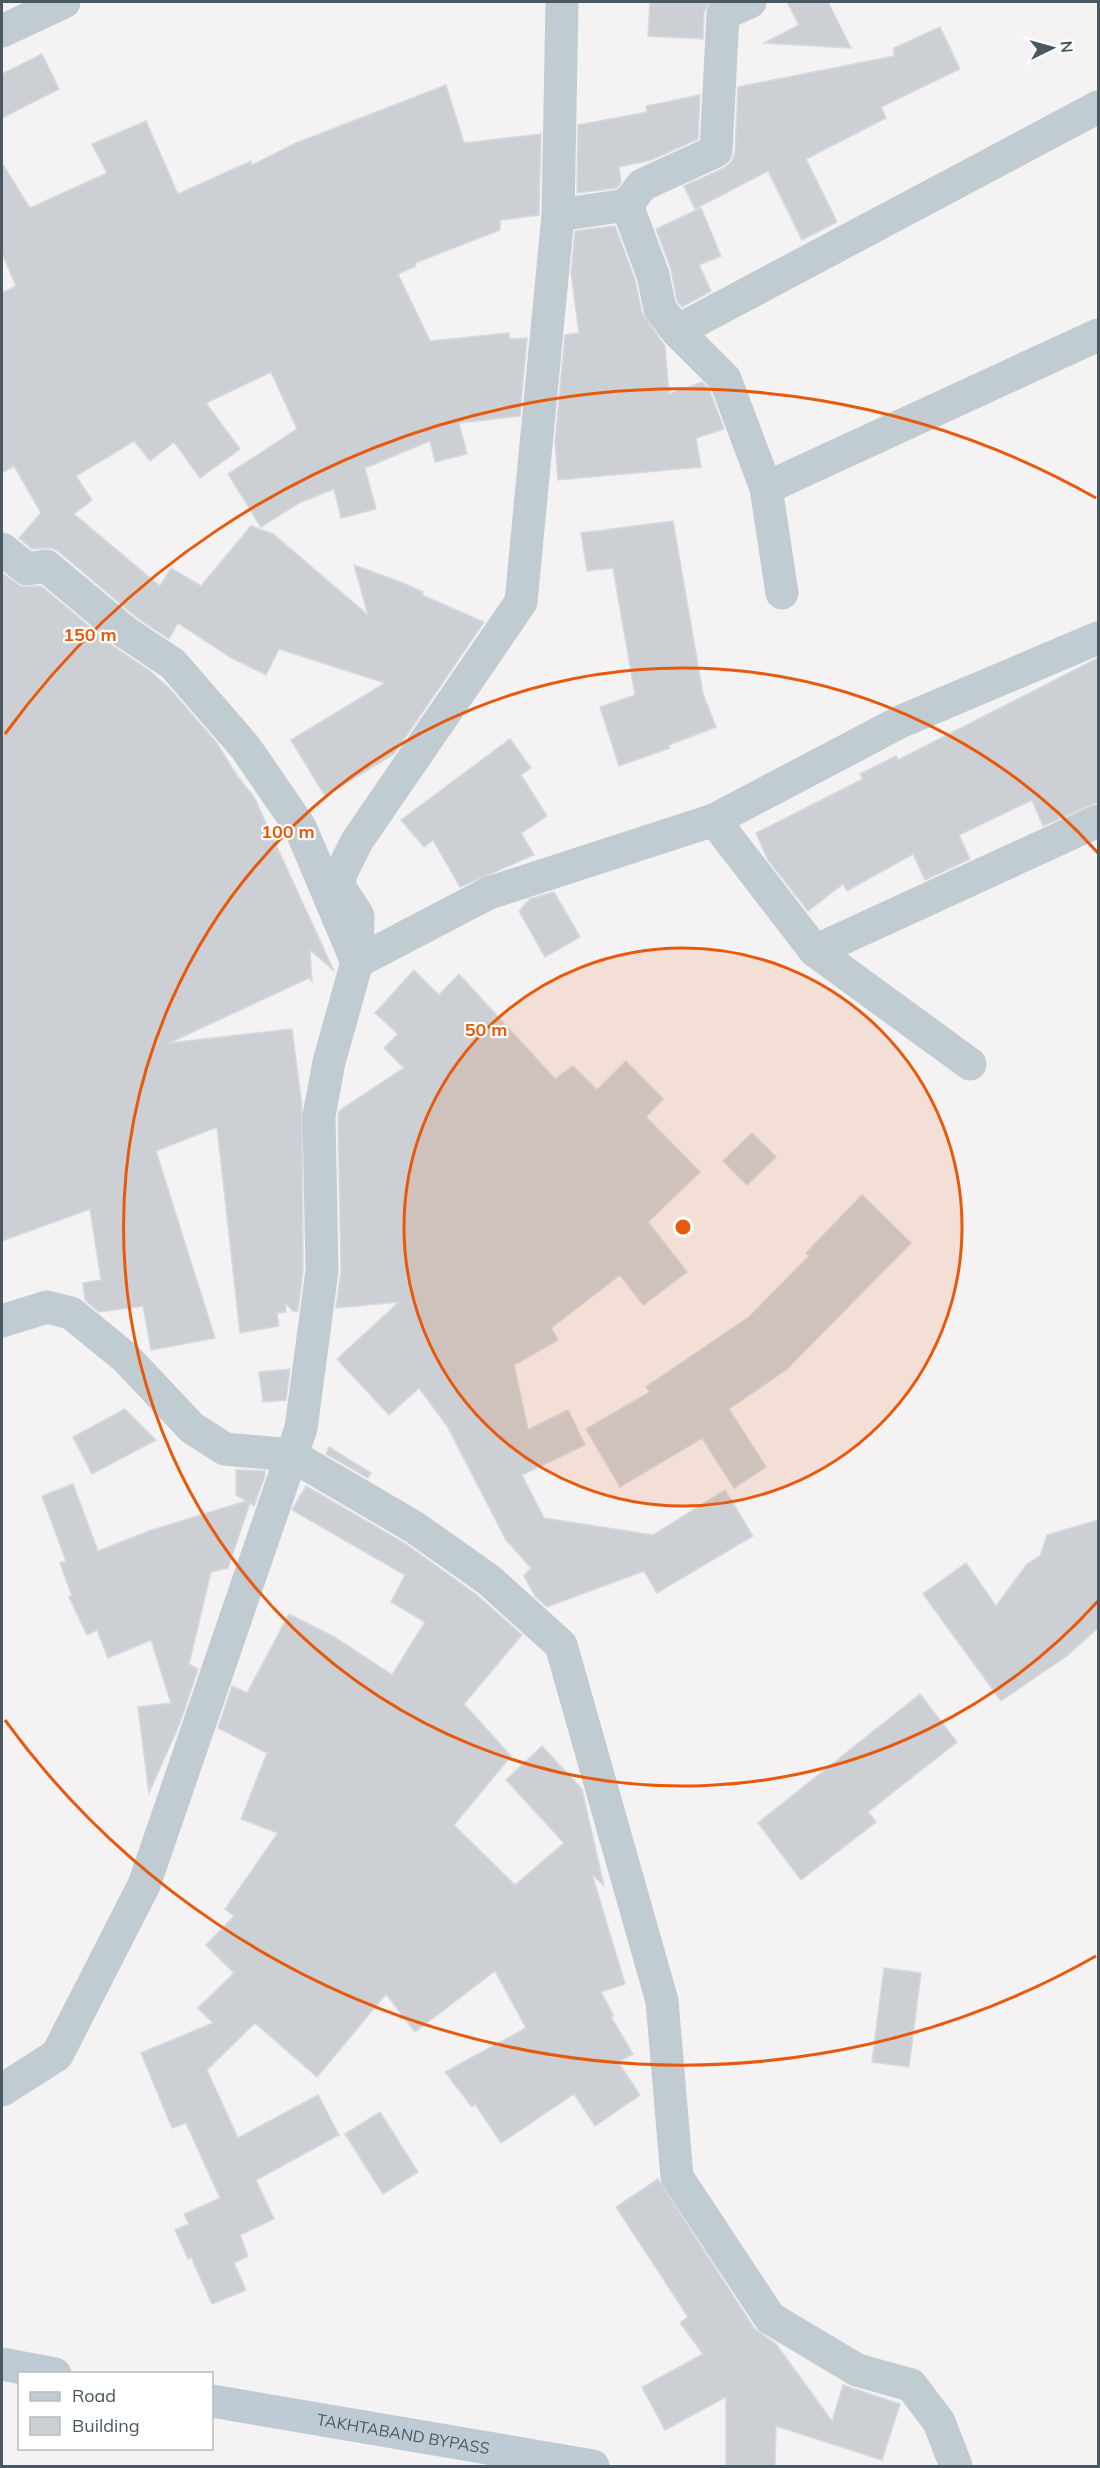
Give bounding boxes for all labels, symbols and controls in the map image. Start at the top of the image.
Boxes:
north arrow [1022,18,1082,78]
text: N [1056,40,1077,54]
text: 150 m [63,623,117,646]
text: 100 m [261,820,315,843]
text: 50 m [465,1018,507,1041]
centre of rings [673,1217,693,1237]
legend [18,2372,213,2450]
text: Road [72,2384,116,2407]
street label: TAKHTABAND BYPASS [315,2409,491,2458]
text: Building [72,2414,140,2437]

